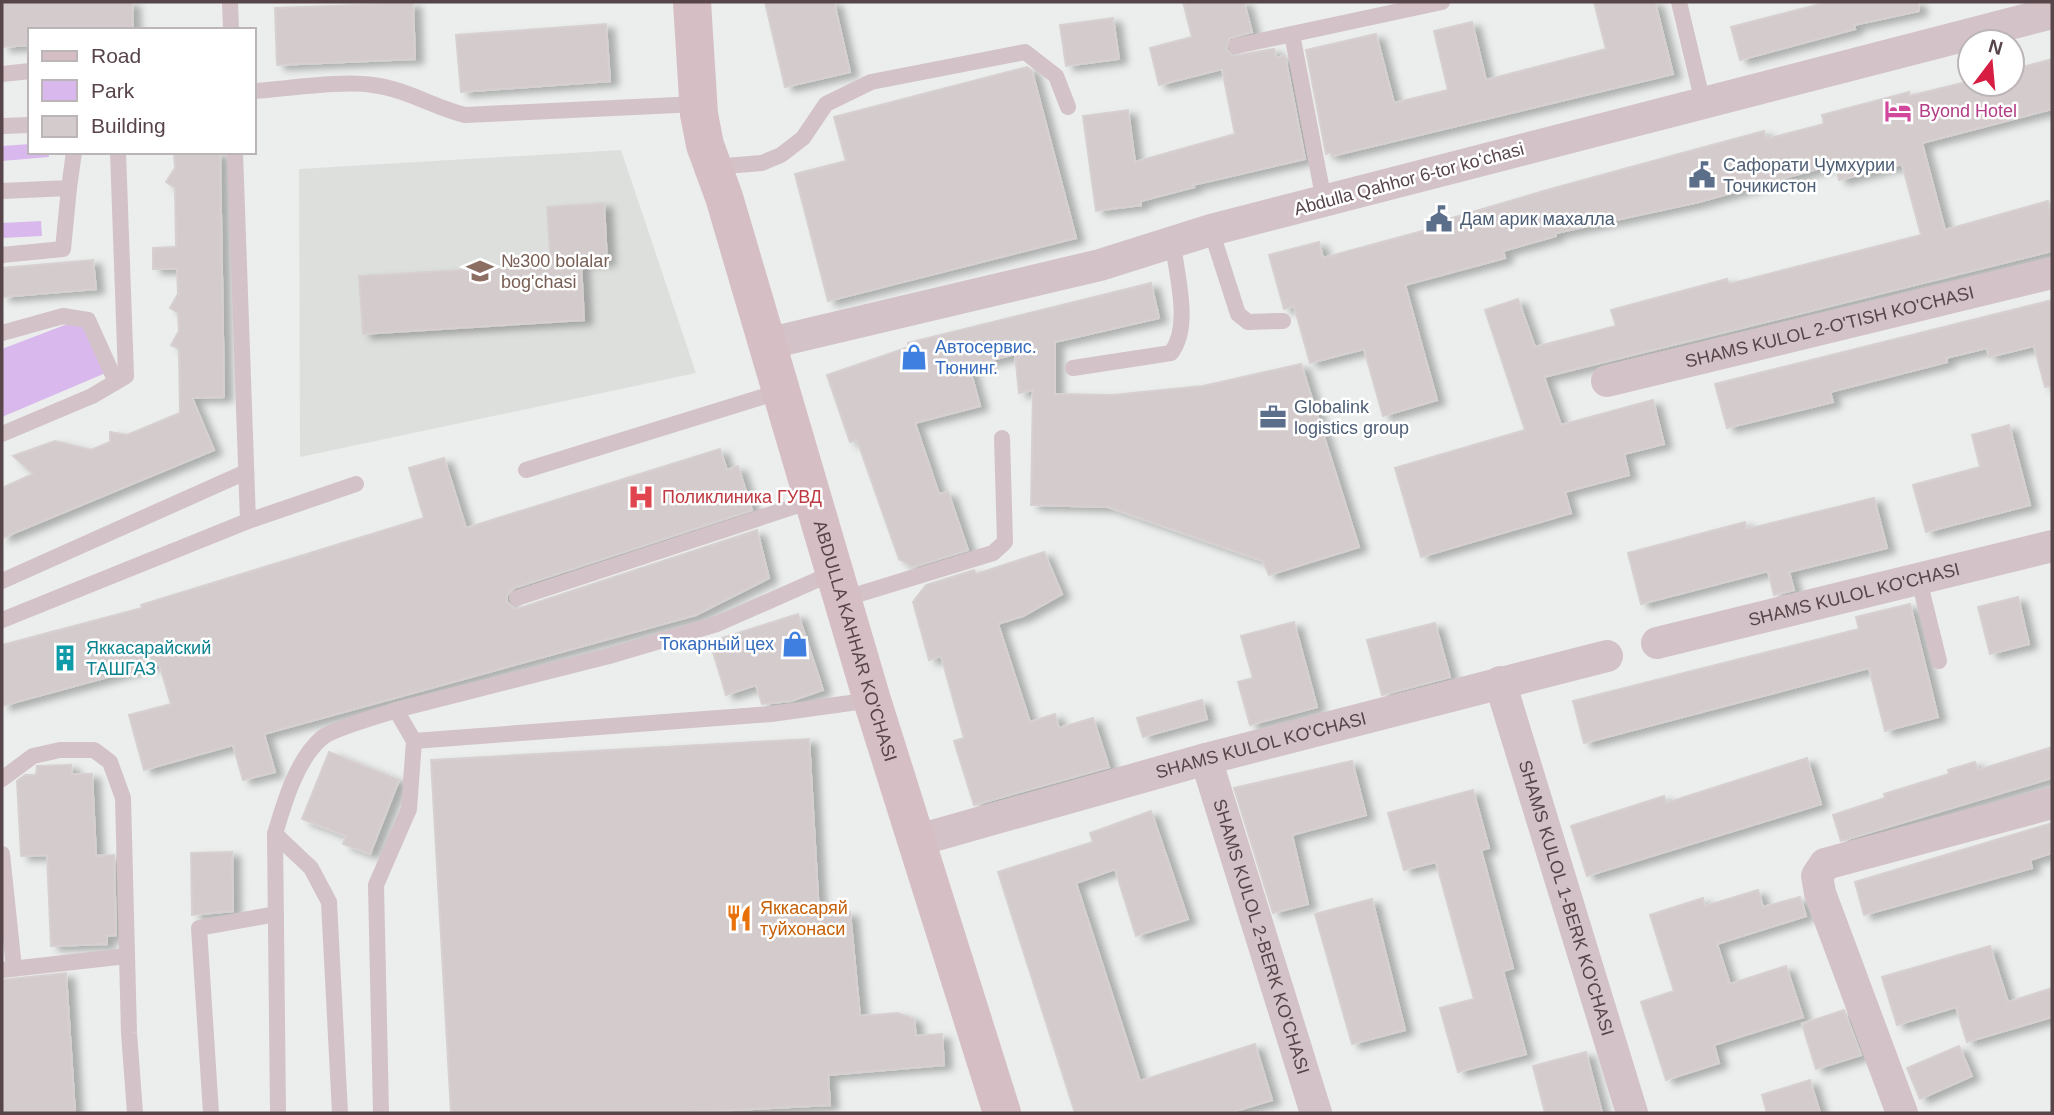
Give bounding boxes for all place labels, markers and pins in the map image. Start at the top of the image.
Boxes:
hotel icon: Byond Hotel [1883,96,1913,126]
place label: Byond Hotel [1919,101,2017,121]
place label: Сафорати Чумхурии Точикистон [1723,155,1895,196]
public building icon: Сафорати Чумхурии Точикистон [1687,160,1717,190]
public building icon: Дам арик махалла [1424,204,1454,234]
place label: Дам арик махалла [1460,209,1616,229]
place label: №300 bolalar bog'chasi [501,251,609,292]
school or university icon: №300 bolalar bog'chasi [465,256,495,286]
place label: Автосервис. Тюнинг. [935,337,1037,378]
shop icon: Автосервис. Тюнинг. [899,342,929,372]
place label: Globalink logistics group [1294,397,1409,438]
office icon: Globalink logistics group [1258,402,1288,432]
hospital icon: Поликлиника ГУВД [626,482,656,512]
place label: Поликлиника ГУВД [662,487,822,507]
shop icon: Токарный цех [780,629,810,659]
place label: Токарный цех [659,634,774,654]
place label: Яккасарайский ТАШГАЗ [86,638,211,679]
building icon: Яккасарайский ТАШГАЗ [50,643,80,673]
place label: Яккасаряй туйхонаси [760,898,848,939]
restaurant icon: Яккасаряй туйхонаси [724,903,754,933]

